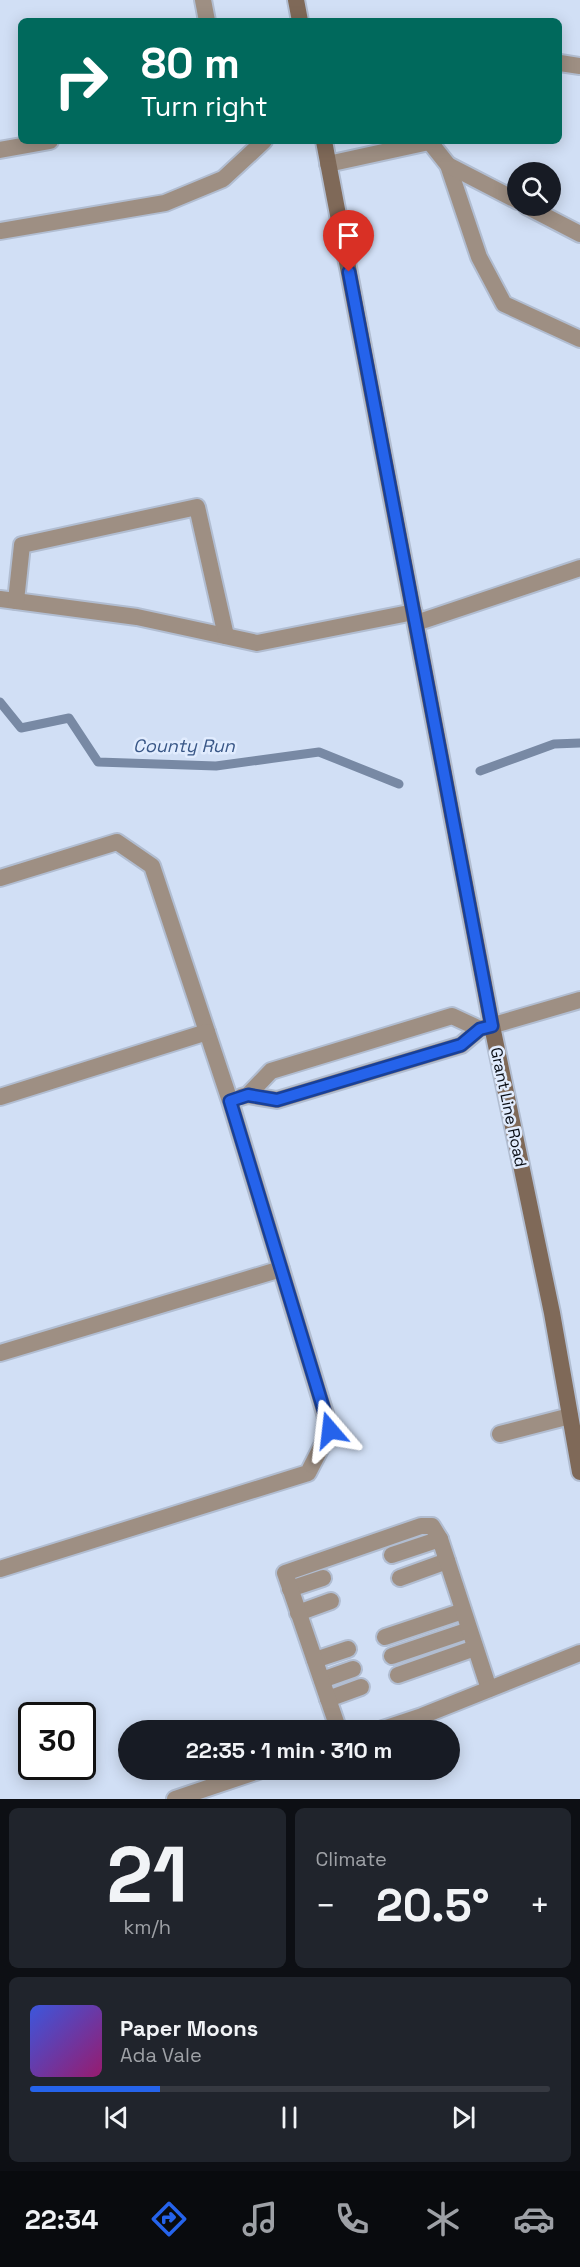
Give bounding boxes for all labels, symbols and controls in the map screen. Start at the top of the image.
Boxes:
text: 80 m [141,37,240,90]
icon: right [42,42,120,120]
text: Turn right [141,89,268,124]
map controls [507,162,561,216]
button: search [507,162,561,216]
pin [323,210,374,272]
icon: arrive [332,219,365,252]
water label: County Run [133,734,236,757]
street label: Grant Line Road [486,1045,531,1169]
position arrow [298,1398,362,1462]
speed limit sign: 30 [18,1702,96,1780]
text: 22:35 · 1 min · 310 m [186,1736,392,1764]
text: 21 [106,1825,188,1925]
text: Climate [316,1846,387,1872]
text: 20.5° [376,1877,490,1934]
text: − [316,1885,336,1927]
text: + [530,1885,550,1927]
text: km/h [123,1914,171,1940]
text: Paper Moons [120,2014,258,2042]
text: Ada Vale [120,2042,202,2068]
icon: previous [100,2101,133,2134]
icon: pause [273,2101,306,2134]
icon: next [447,2101,480,2134]
icon: directions [148,2198,190,2240]
icon: music [239,2198,281,2240]
icon: phone [331,2198,373,2240]
icon: climate [422,2198,464,2240]
icon: car [513,2198,555,2240]
text: 22:34 [25,2202,98,2237]

